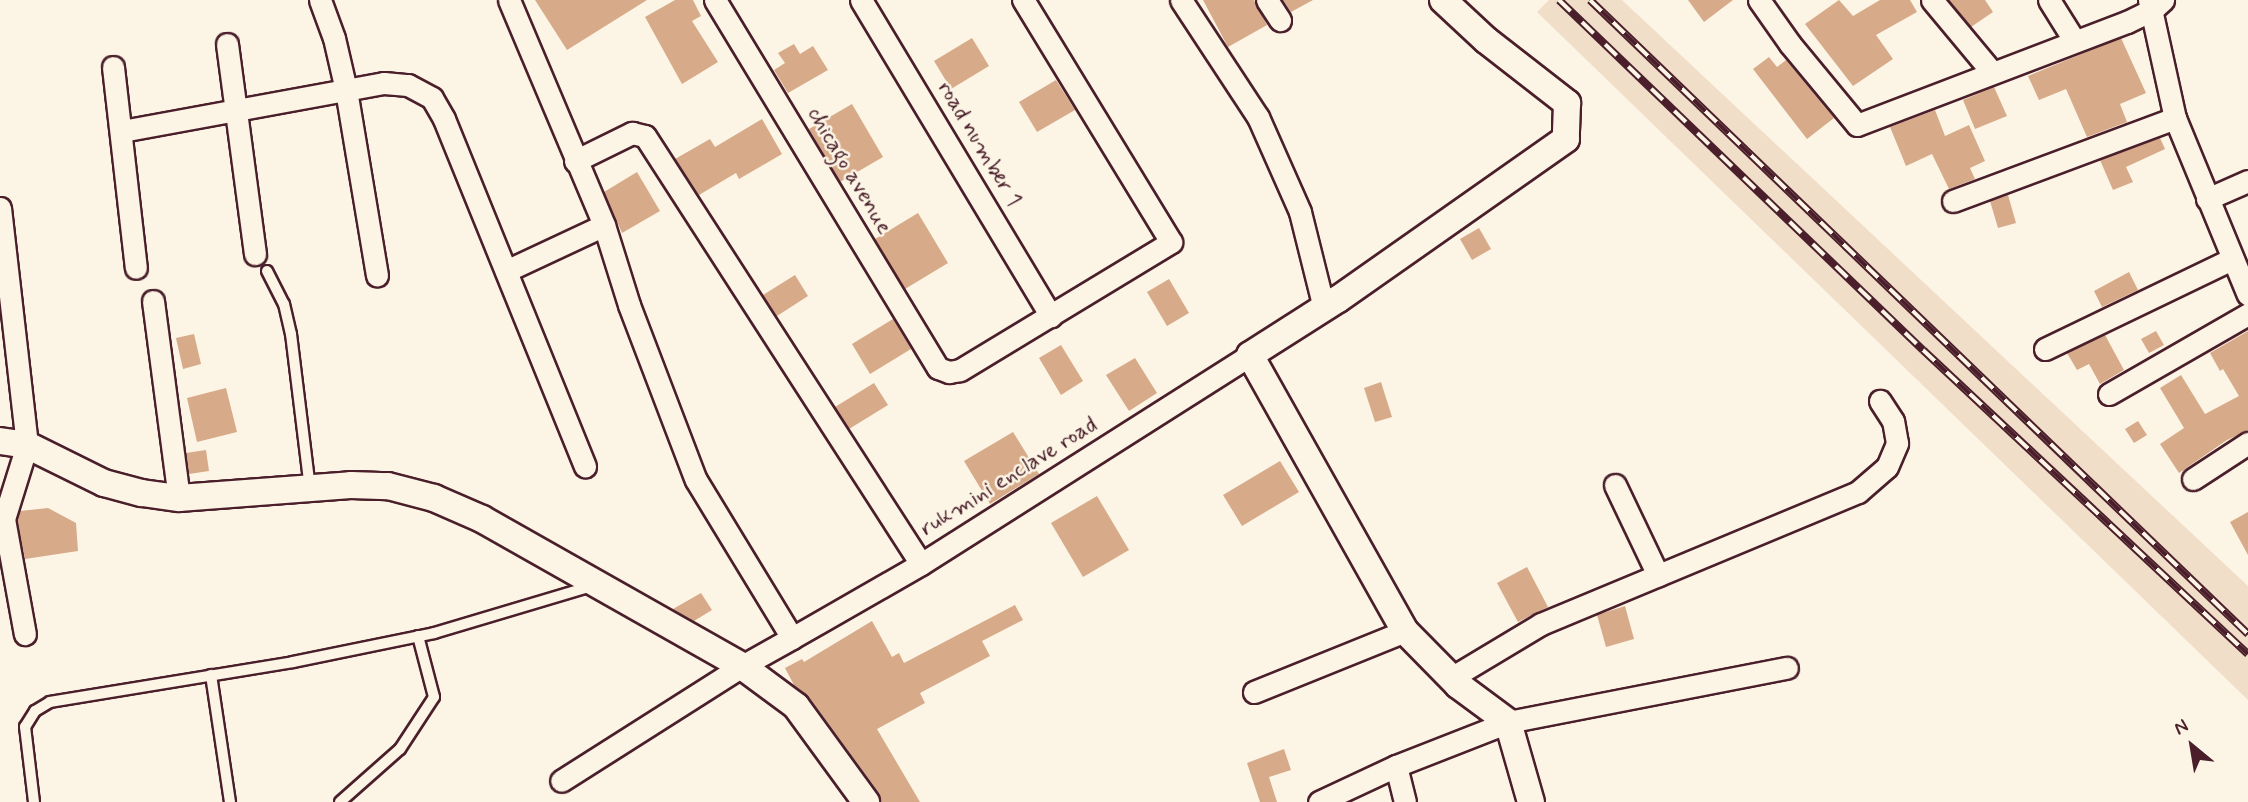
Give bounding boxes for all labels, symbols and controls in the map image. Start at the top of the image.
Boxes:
street label: road number 1 [931,77,1027,211]
street label: chicago avenue [800,102,898,240]
street label: rukmini enclave road [915,411,1103,543]
north arrow [2157,711,2227,781]
text: N [2170,713,2193,741]

